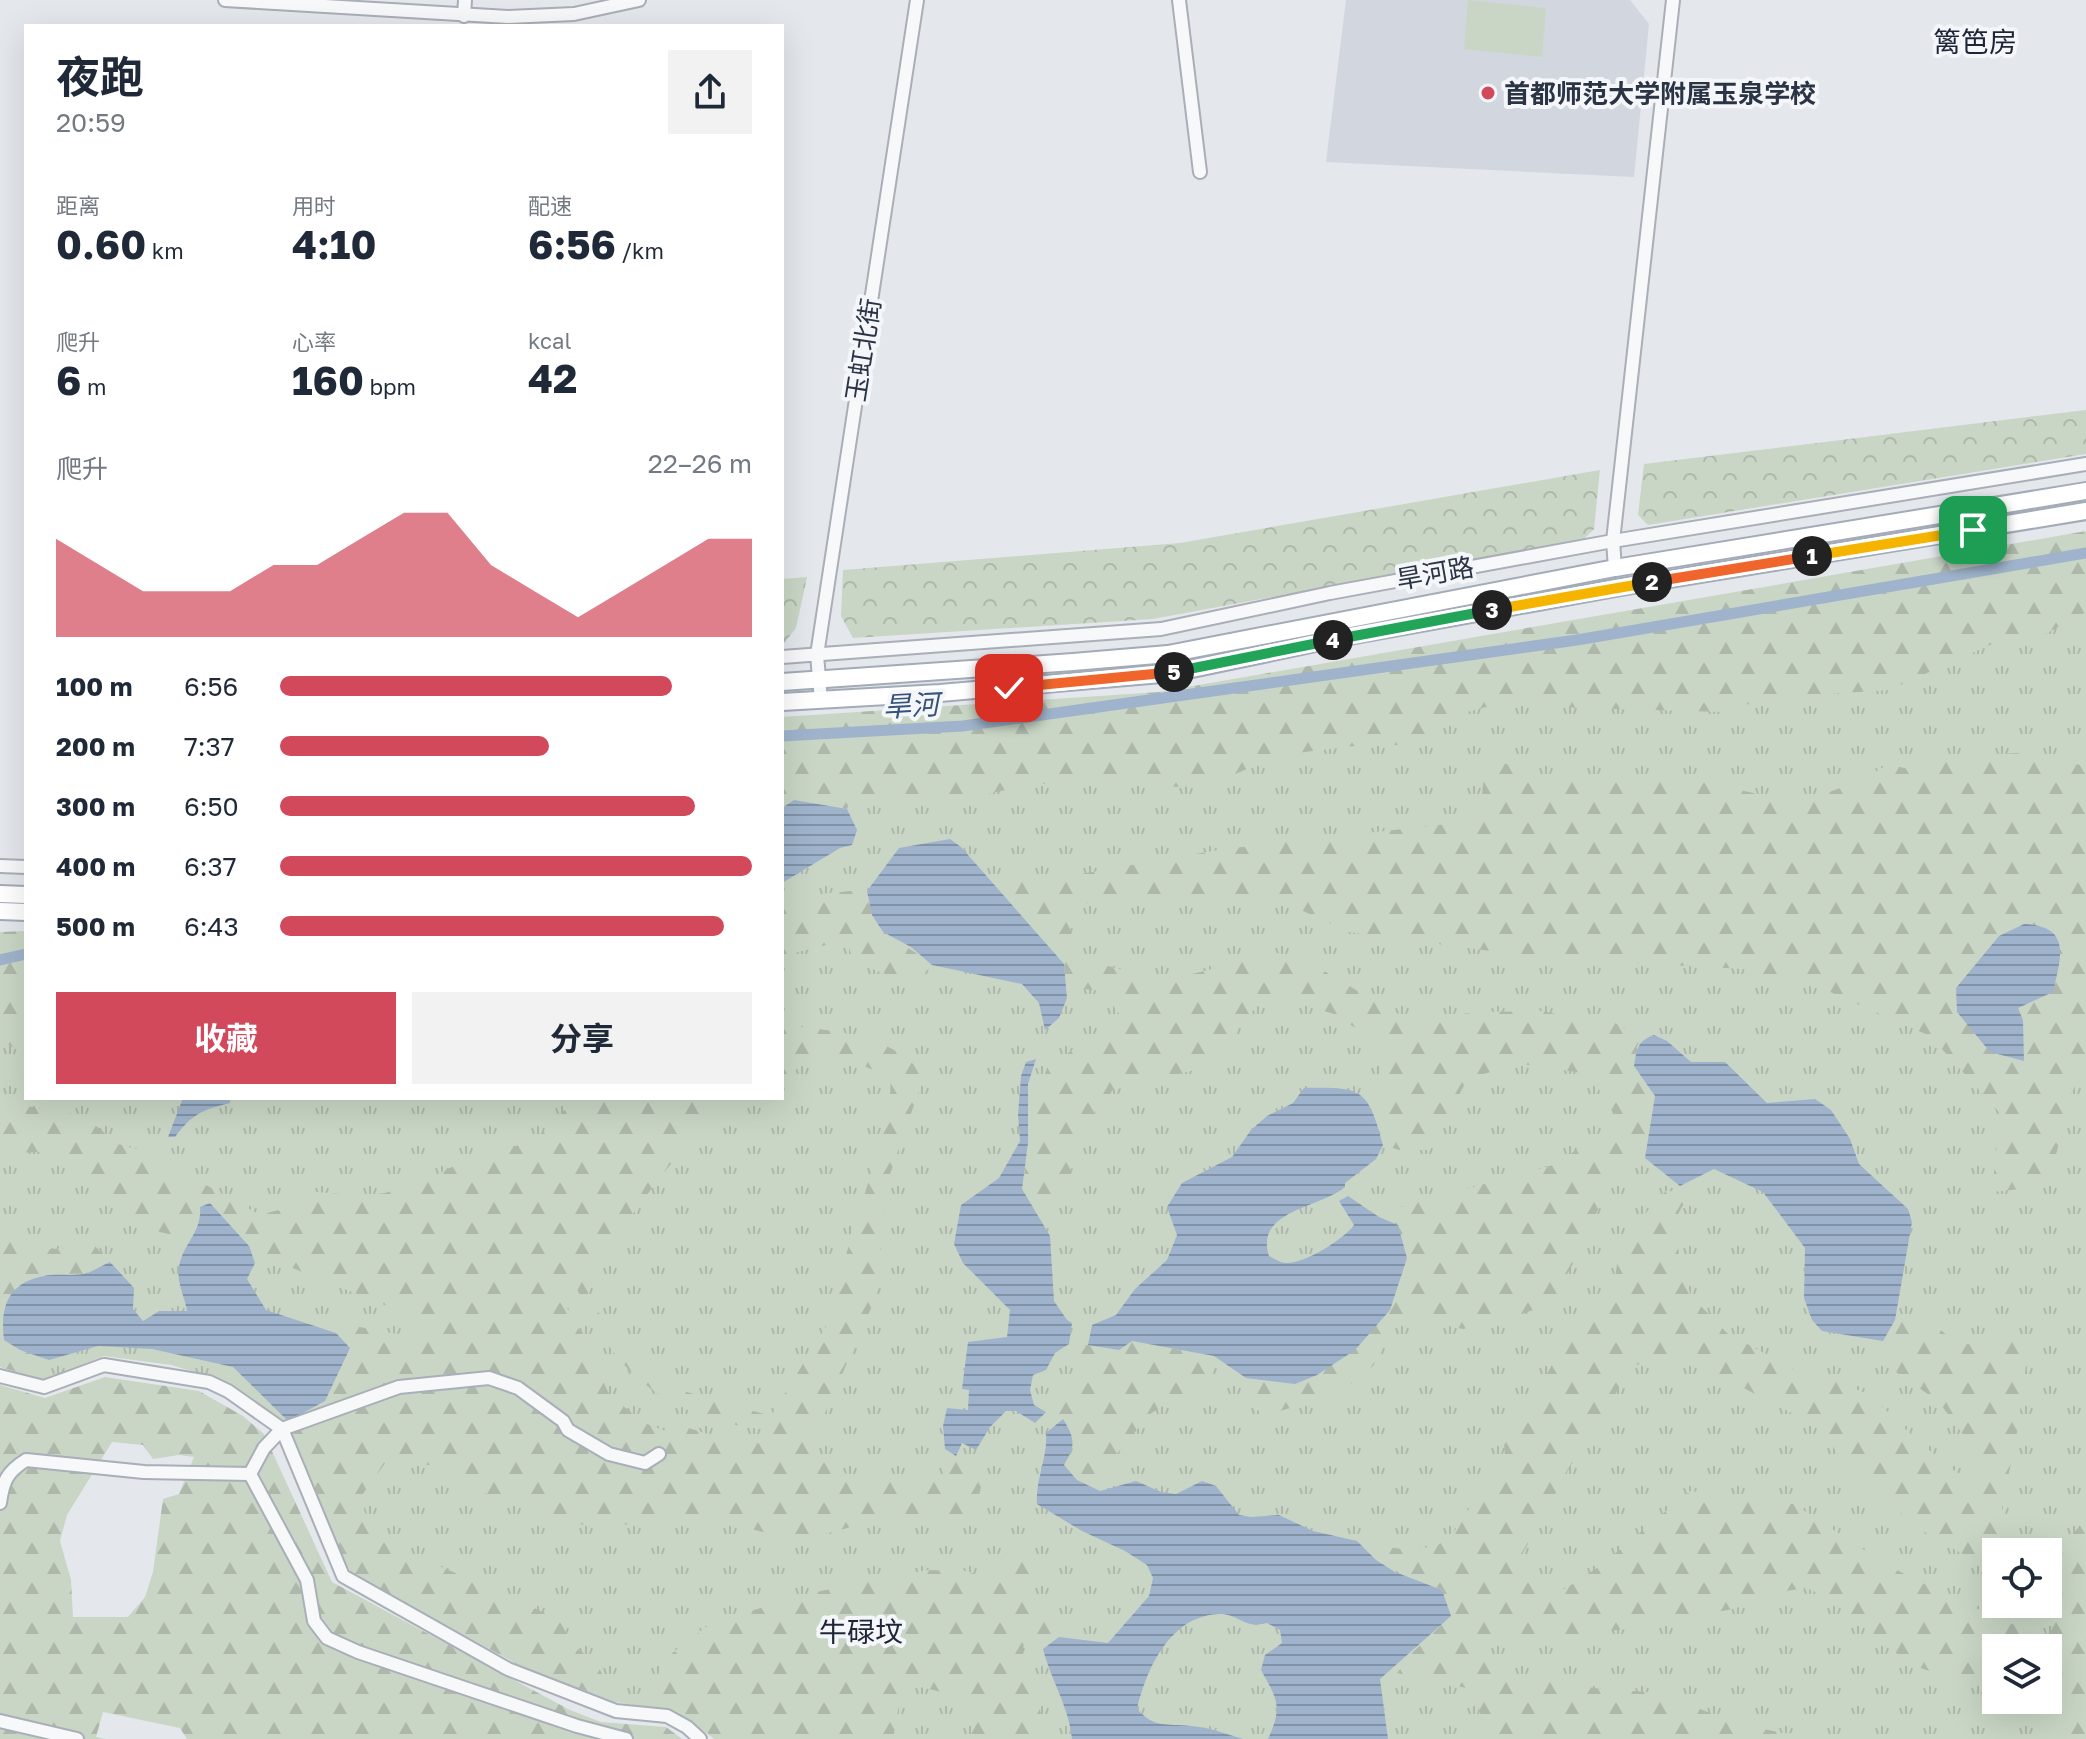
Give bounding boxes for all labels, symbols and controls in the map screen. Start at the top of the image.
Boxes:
district label: 篱笆房 [1933,25,2017,58]
text: 夜跑 [56,50,144,103]
button: share [668,50,752,134]
place label: 首都师范大学附属玉泉学校 [1504,78,1816,109]
marker: 首都师范大学附属玉泉学校 [1479,84,1497,102]
text: 20:59 [56,107,126,138]
text: 距离 [56,192,100,219]
text: 用时 [292,192,336,219]
text: 配速 [528,192,572,219]
text: 0.60 [56,220,146,268]
text: 4:10 [292,220,376,268]
text: 6:56 [528,220,616,268]
text: km [146,237,184,264]
text: /km [616,237,664,264]
street label: 玉虹北街 [840,296,886,404]
text: kcal [528,327,571,354]
text: 爬升 [56,328,100,355]
text: 心率 [292,328,336,355]
text: 42 [528,354,577,402]
text: 6 [56,356,81,404]
text: 160 [292,356,364,404]
text: m [81,373,106,400]
text: bpm [364,373,416,400]
text: 22–26 m [648,448,752,479]
text: 爬升 [56,453,108,484]
pin [1939,496,2007,564]
icon: arrive [1951,508,1995,552]
pin: 1 [1792,536,1832,576]
text: 1 [1806,542,1818,569]
street label: 旱河路 [1394,551,1476,595]
pin: 2 [1632,562,1672,602]
text: 2 [1645,568,1659,595]
pin: 3 [1472,590,1512,630]
text: 3 [1485,596,1499,623]
pin: 4 [1313,620,1353,660]
text: 4 [1326,626,1340,653]
pin: 5 [1154,652,1194,692]
pin [975,654,1043,722]
text: 5 [1167,658,1181,685]
icon: check [987,666,1031,710]
text: 100 m [56,671,132,702]
text: 6:56 [184,671,238,702]
water label: 旱河 [882,687,945,723]
text: 200 m [56,731,135,762]
text: 7:37 [184,731,235,762]
text: 300 m [56,791,135,822]
text: 6:50 [184,791,239,822]
text: 400 m [56,851,135,882]
text: 6:37 [184,851,237,882]
text: 500 m [56,911,135,942]
text: 6:43 [184,911,239,942]
button: 收藏 [56,992,396,1084]
button: 分享 [412,992,752,1084]
map controls [1982,1538,2062,1714]
button: locate [1982,1538,2062,1618]
district label: 牛碌坟 [819,1615,903,1648]
button: layers [1982,1634,2062,1714]

